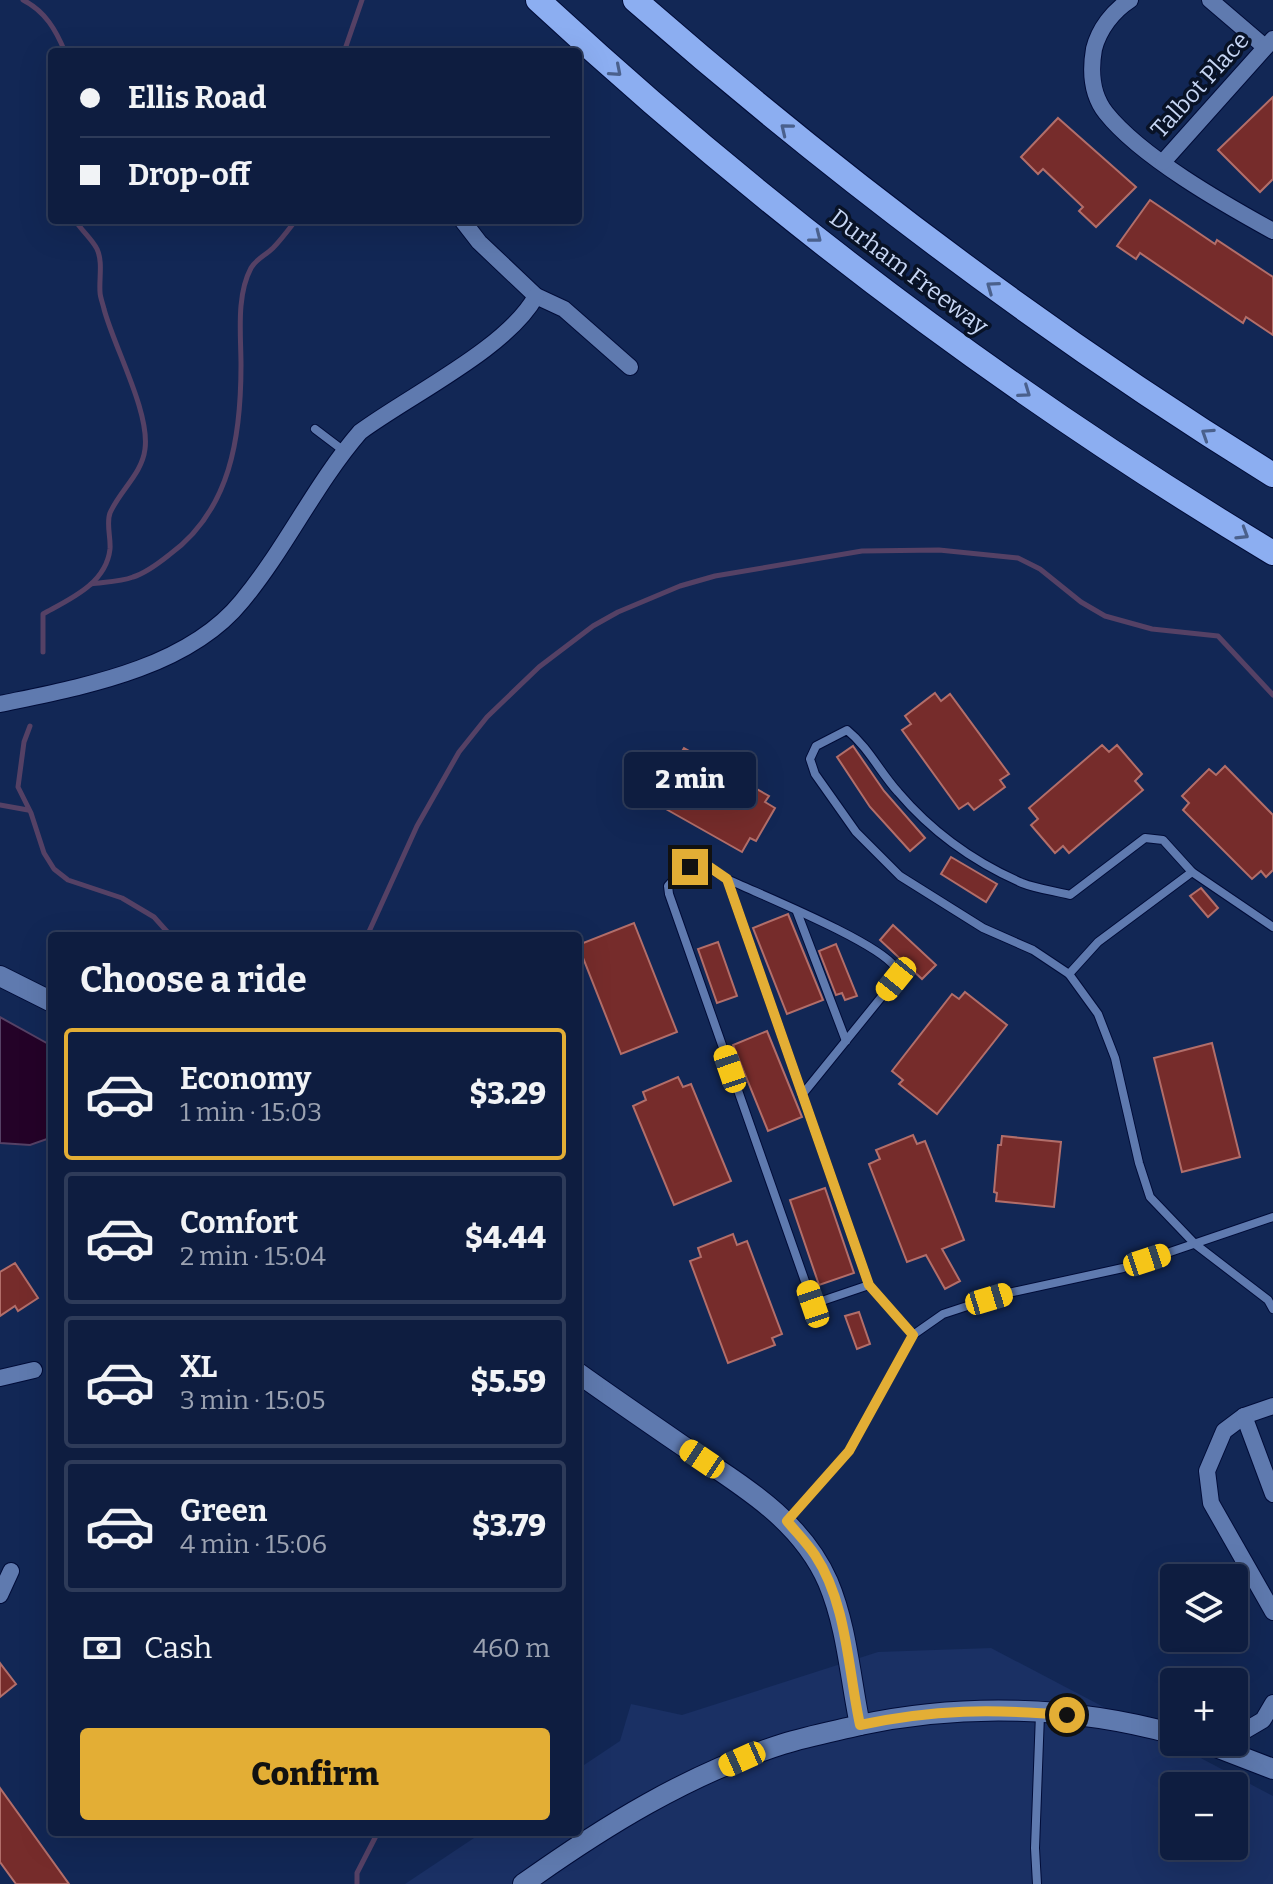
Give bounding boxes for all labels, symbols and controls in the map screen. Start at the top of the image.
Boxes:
street label: Talbot Place [1145,26,1255,144]
one-way arrow [607,61,622,76]
text: Ellis Road [128,80,266,116]
one-way arrow [781,124,795,139]
text: Drop-off [128,157,250,193]
street label: Durham Freeway [824,203,994,341]
one-way arrow [807,228,822,242]
one-way arrow [986,283,1001,297]
one-way arrow [1017,382,1031,397]
one-way arrow [1201,428,1216,443]
one-way arrow [1234,524,1249,540]
callout: 2 min [624,751,756,807]
text: 2 min [655,764,725,795]
route end [672,849,708,885]
car [872,953,920,1005]
text: Choose a ride [80,958,307,1002]
car [711,1042,749,1096]
icon: car [84,1058,156,1130]
text: Economy [180,1061,311,1097]
text: $3.29 [469,1076,546,1112]
text: 1 min · 15:03 [180,1097,322,1128]
icon: car [84,1202,156,1274]
text: Comfort [180,1205,298,1241]
text: $4.44 [465,1220,546,1256]
text: 2 min · 15:04 [180,1241,326,1272]
car [1120,1241,1174,1279]
car [794,1277,832,1331]
car [963,1281,1015,1317]
icon: car [84,1346,156,1418]
text: XL [180,1349,217,1385]
text: $5.59 [470,1364,546,1400]
text: 3 min · 15:05 [180,1385,325,1416]
car [675,1436,729,1482]
icon: car [84,1490,156,1562]
text: Green [180,1493,267,1529]
text: $3.79 [472,1508,546,1544]
text: 4 min · 15:06 [180,1529,327,1560]
map controls [1160,1564,1248,1860]
button: layers [1160,1564,1248,1652]
icon: cash [80,1626,124,1670]
text: Cash [144,1630,212,1666]
text: 460 m [473,1633,550,1664]
button: + [1160,1668,1248,1756]
route start [1049,1697,1085,1733]
button: Confirm [80,1728,550,1820]
car [715,1738,769,1780]
button: − [1160,1772,1248,1860]

